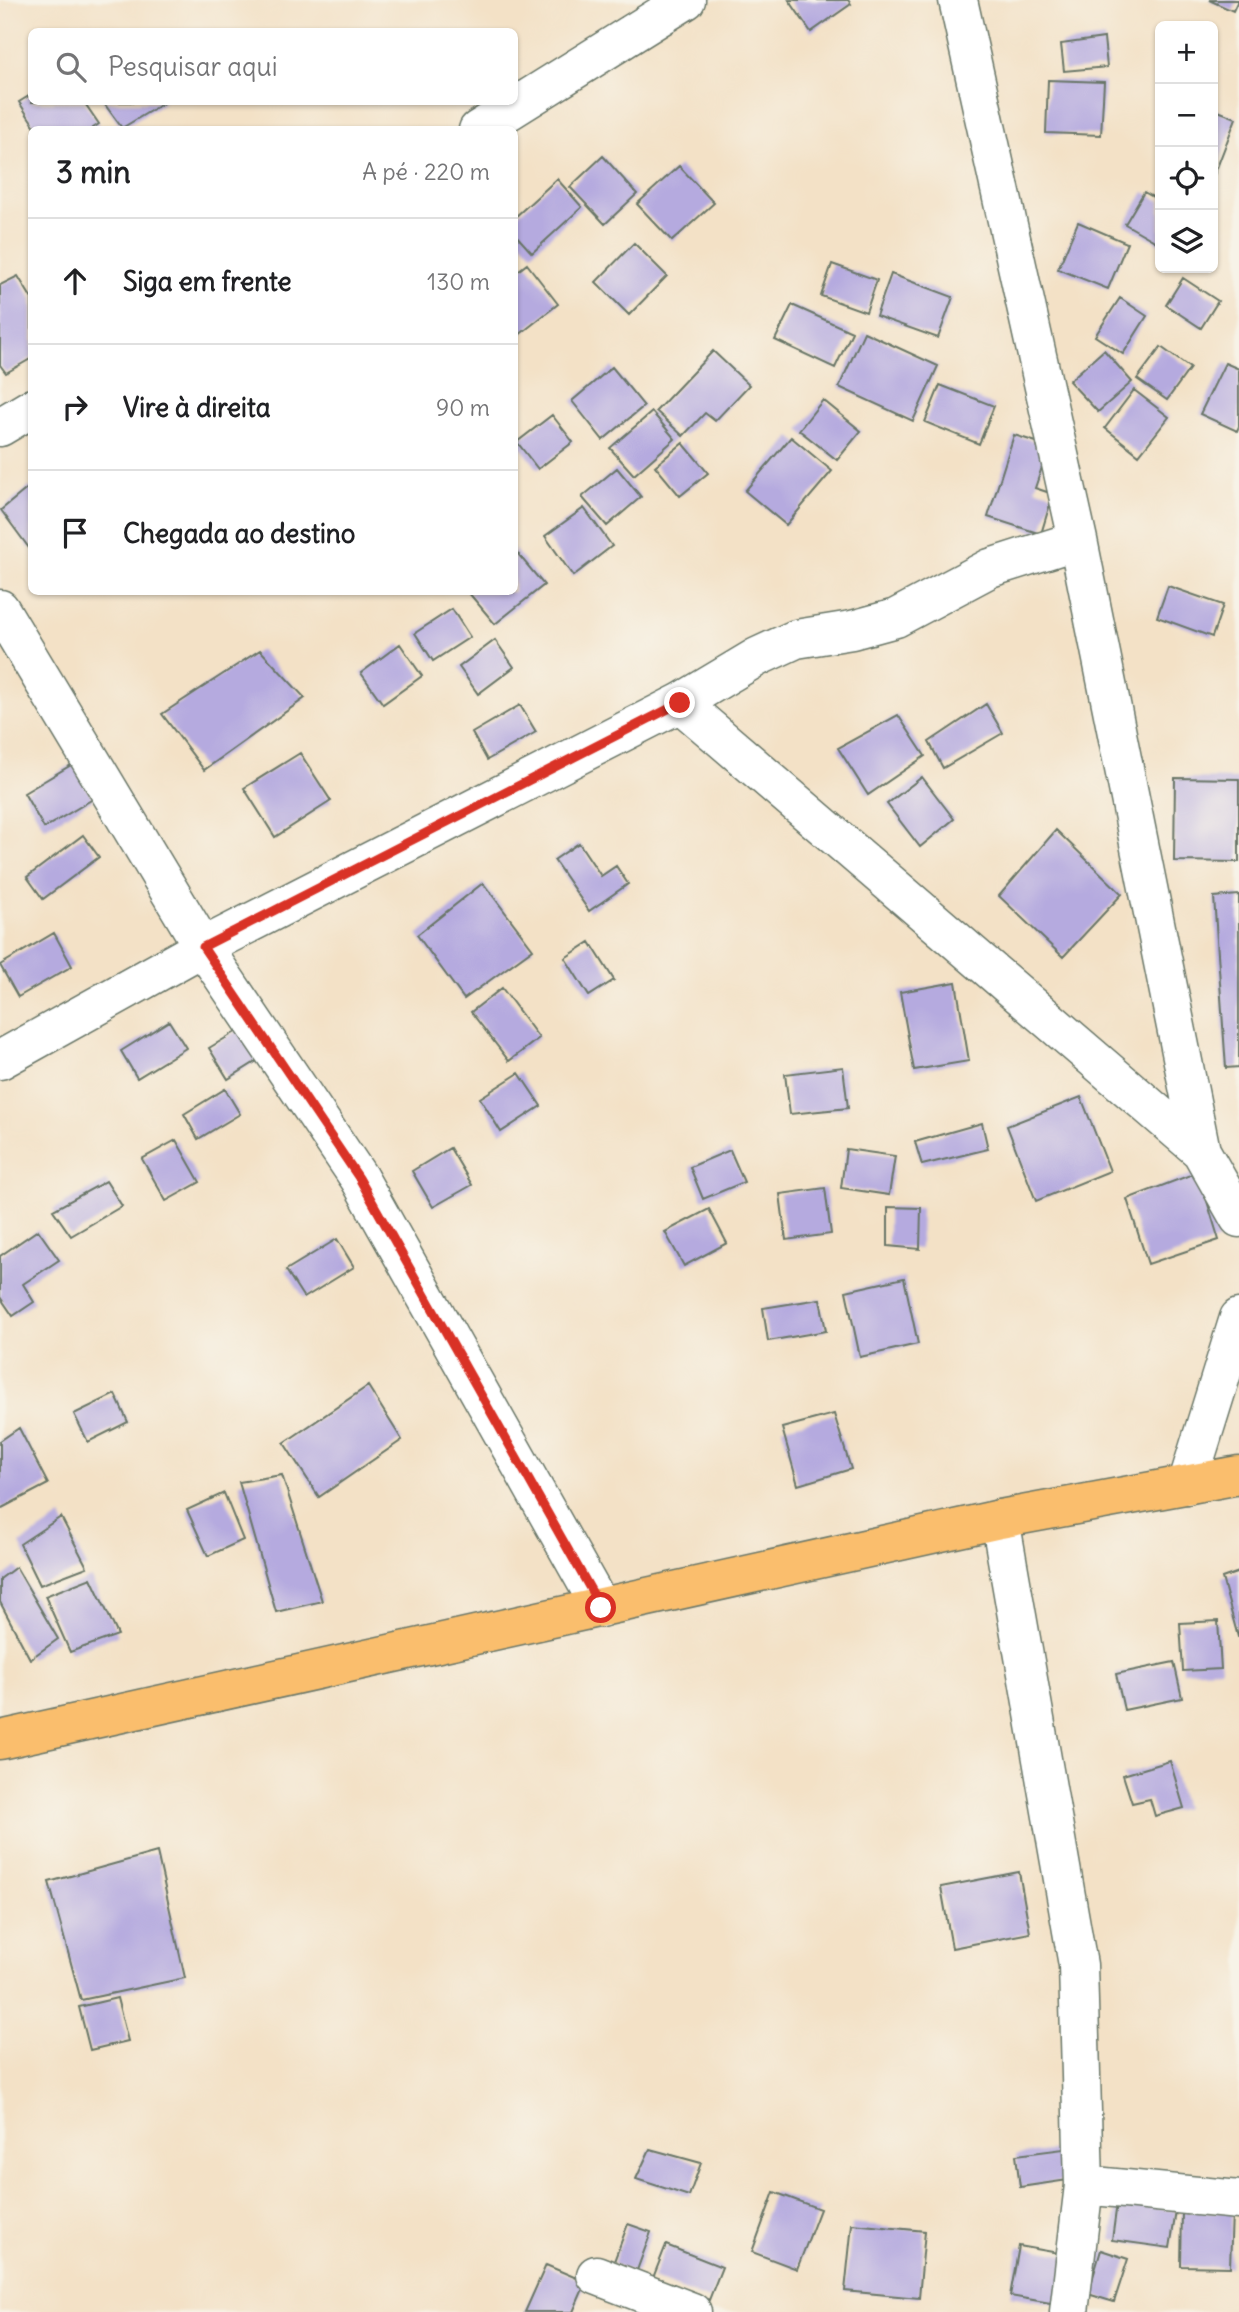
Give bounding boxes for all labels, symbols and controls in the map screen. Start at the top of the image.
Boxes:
map controls [1155,21,1218,273]
button: + [1155,21,1218,84]
search box [28,28,518,105]
icon: search [52,48,90,86]
text: Pesquisar aqui [108,50,277,83]
button: − [1155,84,1218,147]
button: locate [1155,147,1218,210]
text: 3 min [56,153,131,191]
text: A pé · 220 m [362,157,490,186]
button: layers [1155,210,1218,273]
icon: ahead [56,262,94,300]
text: Siga em frente [123,265,291,298]
text: 130 m [427,267,490,296]
icon: right [56,388,94,426]
text: Vire à direita [123,391,271,424]
text: 90 m [436,393,490,422]
icon: arrive [56,514,94,552]
text: Chegada ao destino [123,517,355,550]
route end [664,687,695,718]
route start [585,1592,616,1623]

